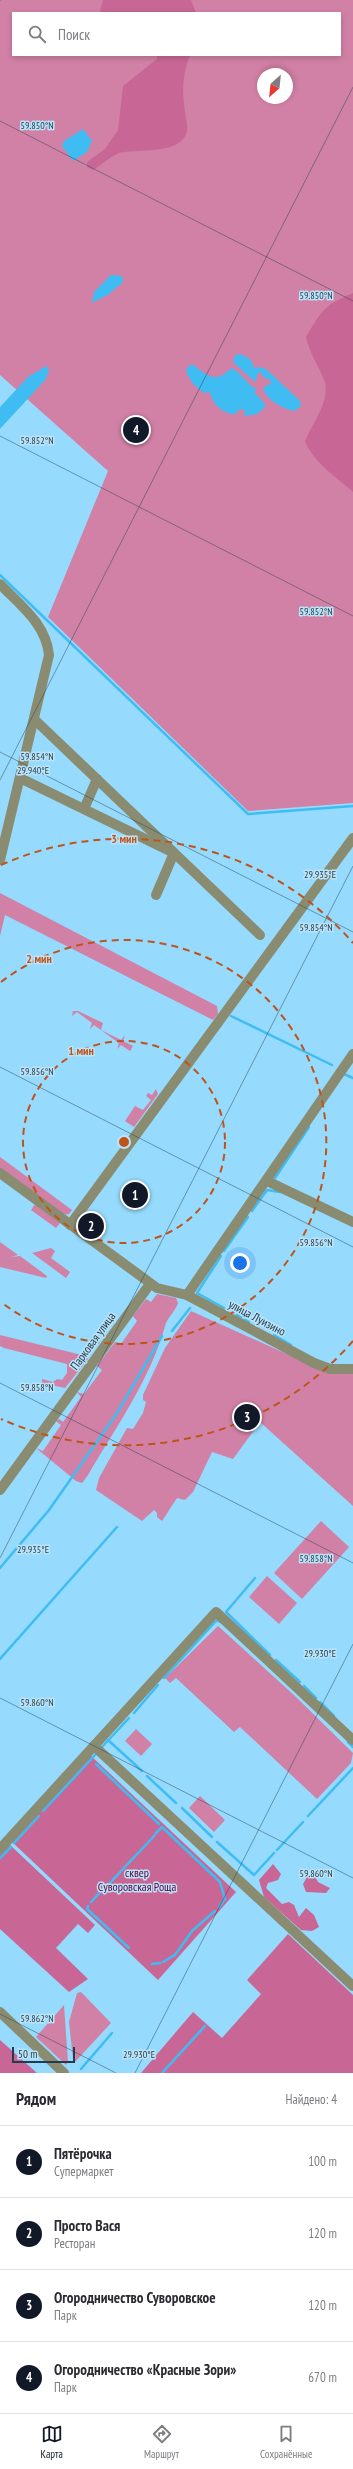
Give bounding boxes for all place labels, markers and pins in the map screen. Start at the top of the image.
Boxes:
pin: 4 [123,415,149,445]
centre of rings [117,1135,131,1149]
pin: 1 [122,1180,148,1210]
pin: 2 [78,1211,104,1241]
pin: 3 [234,1402,260,1432]

